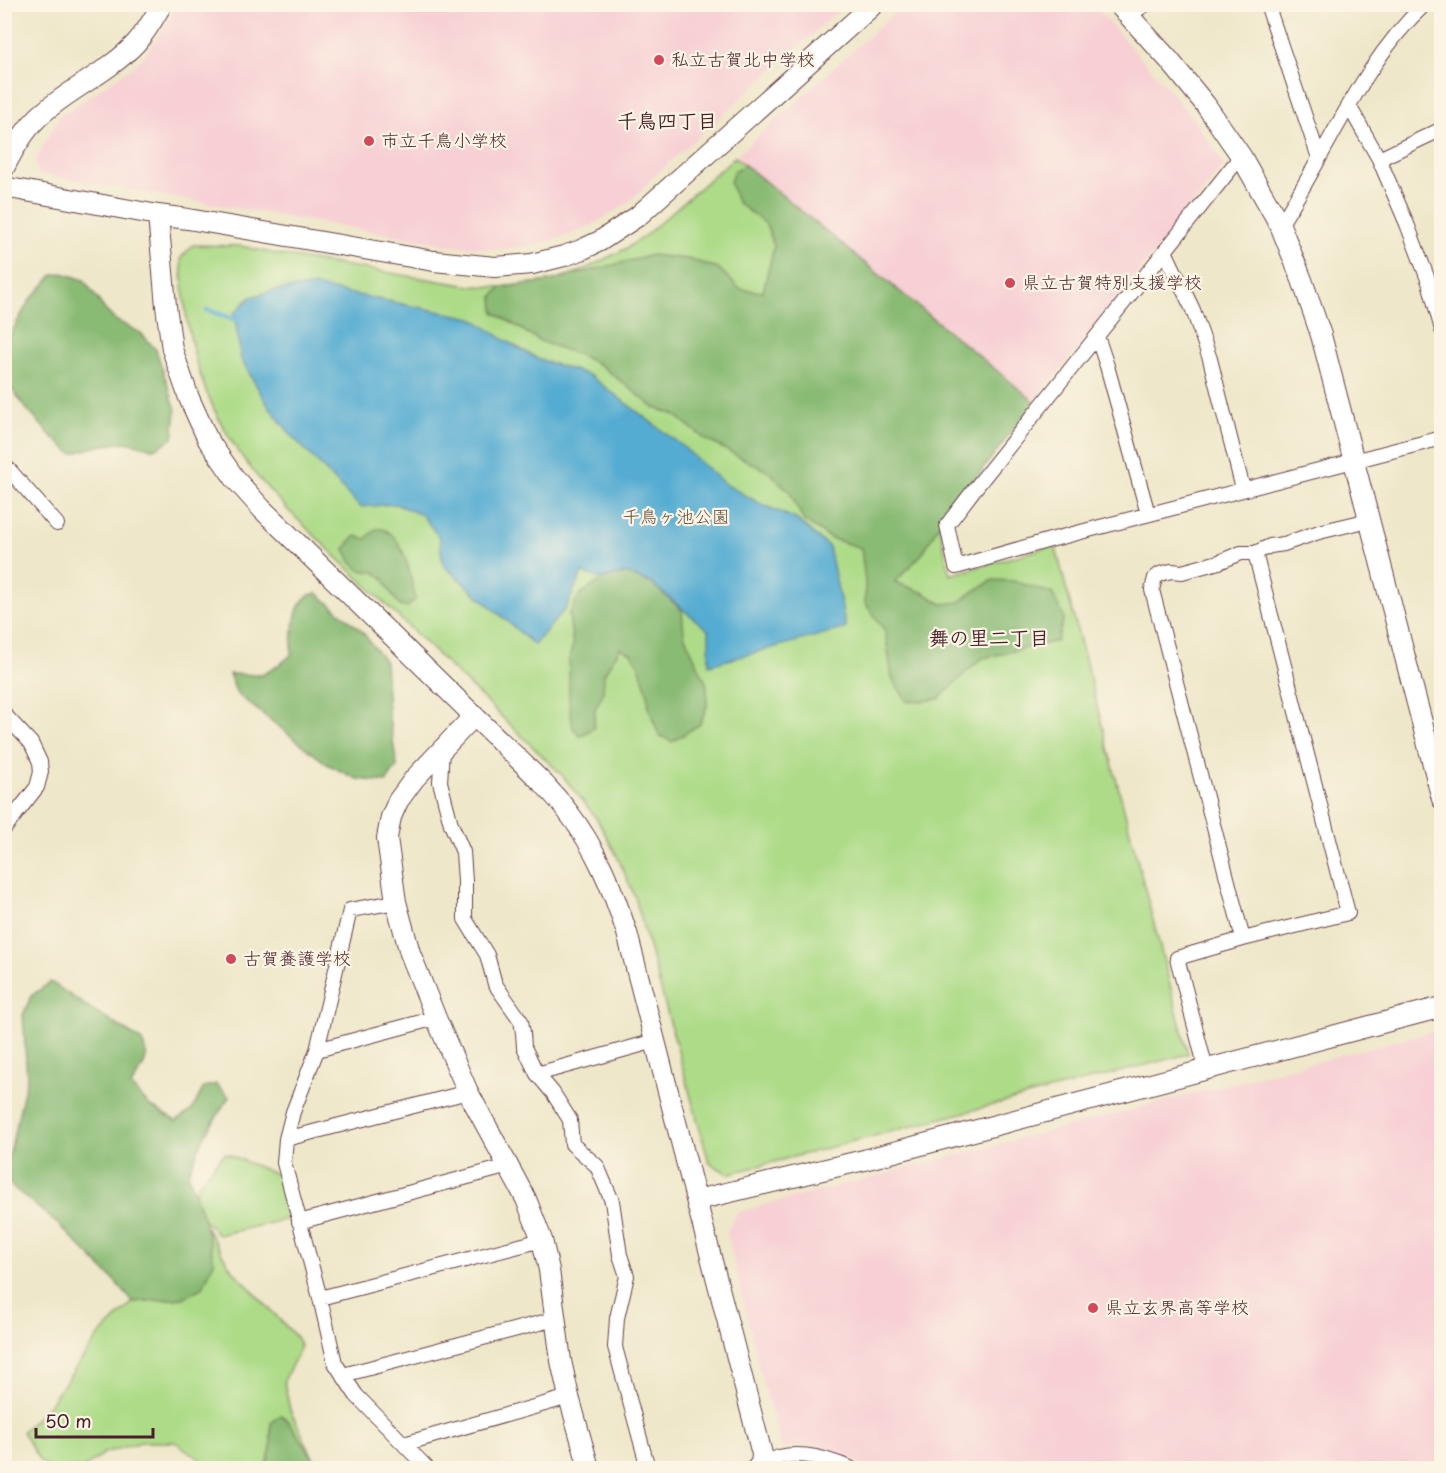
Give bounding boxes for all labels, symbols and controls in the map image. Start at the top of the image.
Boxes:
place label: 私立古賀北中学校 [671,45,815,72]
marker: 私立古賀北中学校 [652,53,666,67]
district label: 千鳥四丁目 [617,105,717,135]
place label: 市立千鳥小学校 [381,126,507,153]
marker: 市立千鳥小学校 [362,134,376,148]
place label: 県立古賀特別支援学校 [1022,268,1202,295]
marker: 県立古賀特別支援学校 [1003,276,1017,290]
park label: 千鳥ヶ池公園 [622,502,730,529]
district label: 舞の里二丁目 [929,622,1049,652]
place label: 古賀養護学校 [243,944,351,971]
marker: 古賀養護学校 [224,952,238,966]
place label: 県立玄界高等学校 [1105,1293,1249,1320]
marker: 県立玄界高等学校 [1086,1301,1100,1315]
scale bar [36,1401,153,1439]
text: 50 m [45,1407,92,1434]

